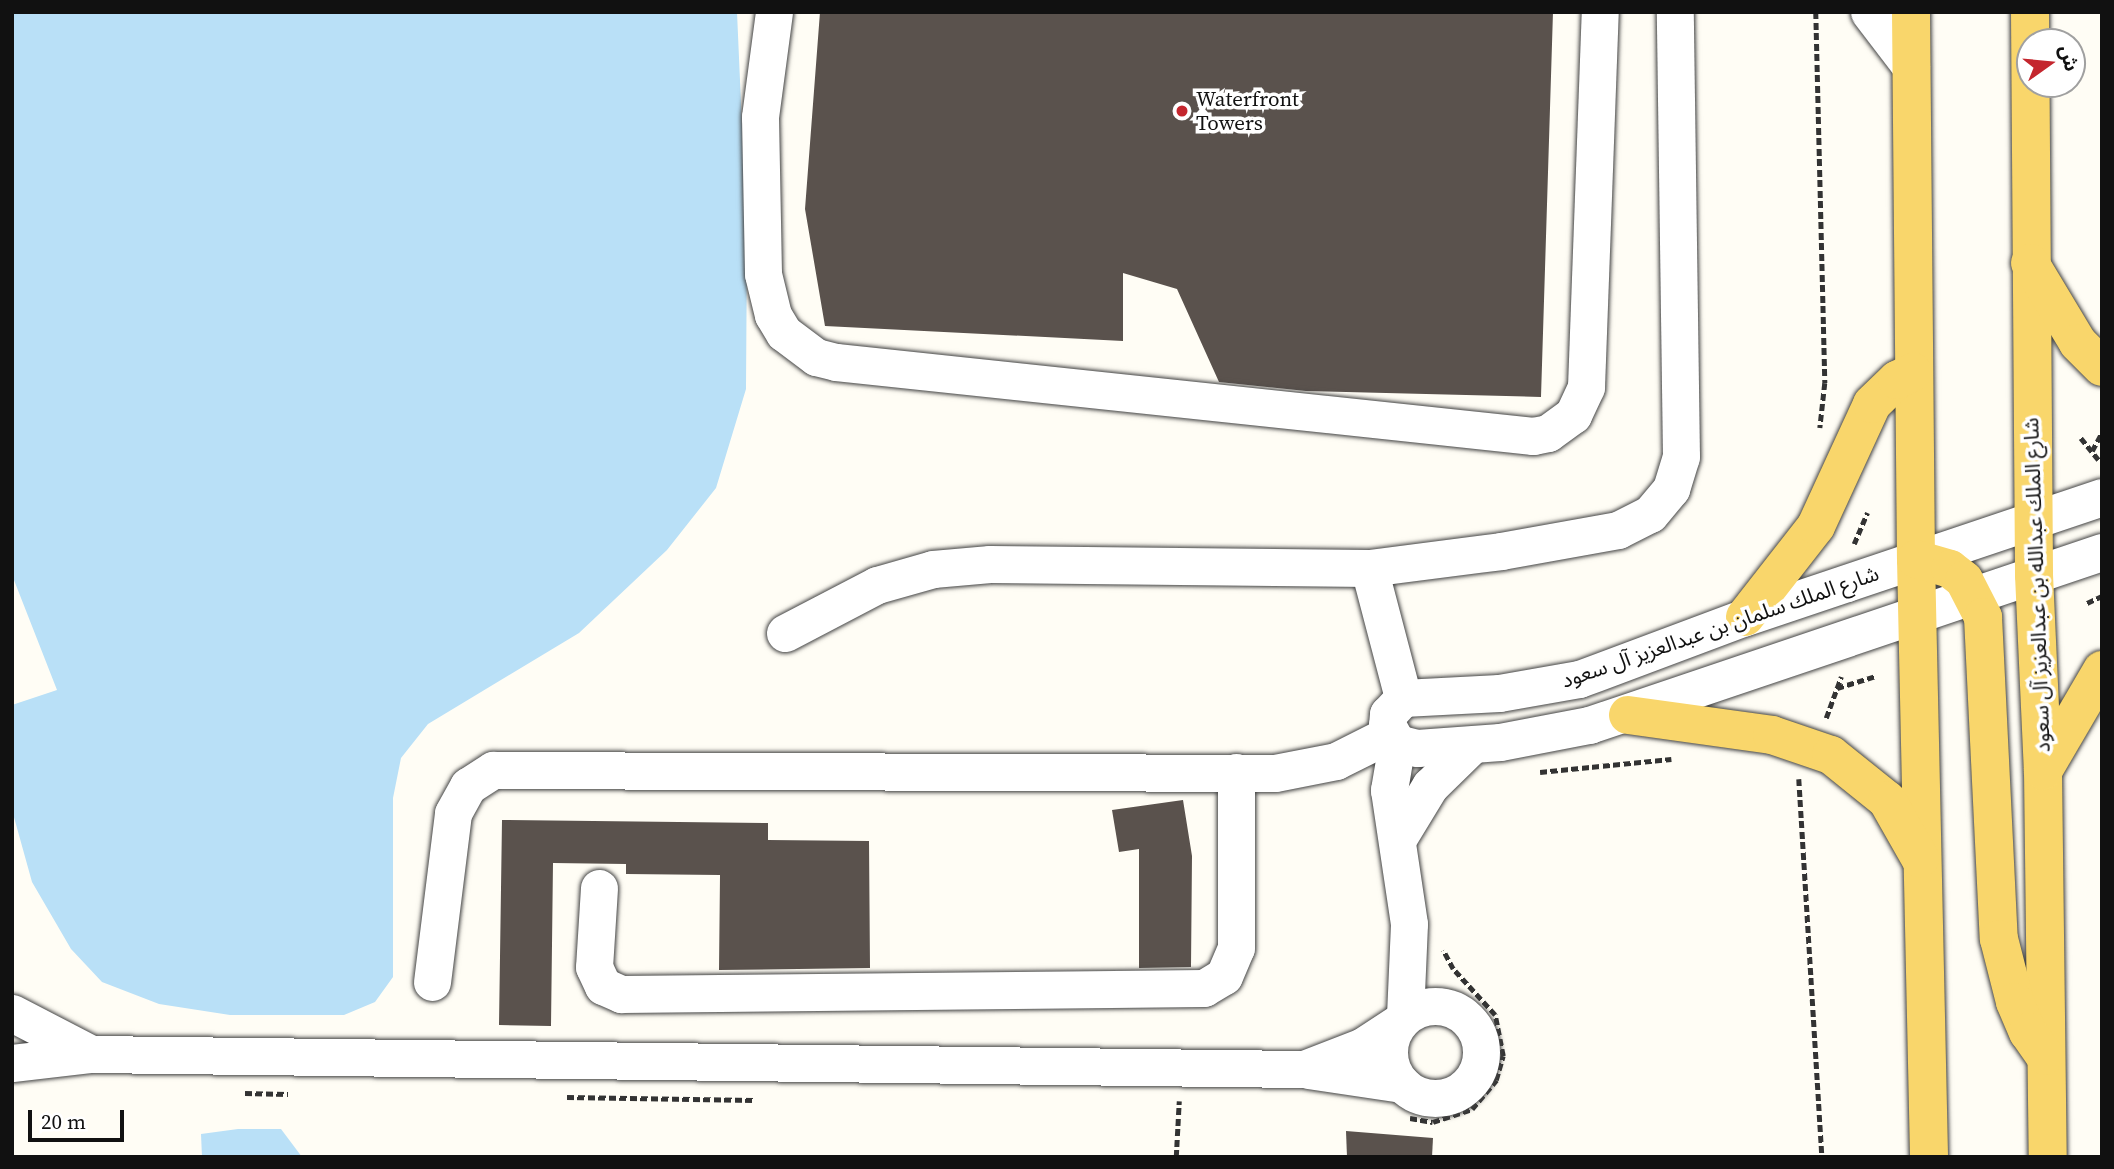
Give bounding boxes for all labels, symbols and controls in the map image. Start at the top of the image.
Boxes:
north arrow [2016,28,2086,98]
text: ش [2053,42,2085,74]
place label: Waterfront Towers [1196,86,1299,136]
marker: Waterfront Towers [1174,103,1190,119]
street label: شارع الملك عبدالله بن عبدالعزيز آل سعود [2019,417,2055,753]
street label: شارع الملك سلمان بن عبدالعزيز آل سعود [1558,561,1882,693]
scale bar [32,1096,128,1140]
text: 20 m [41,1107,86,1136]

